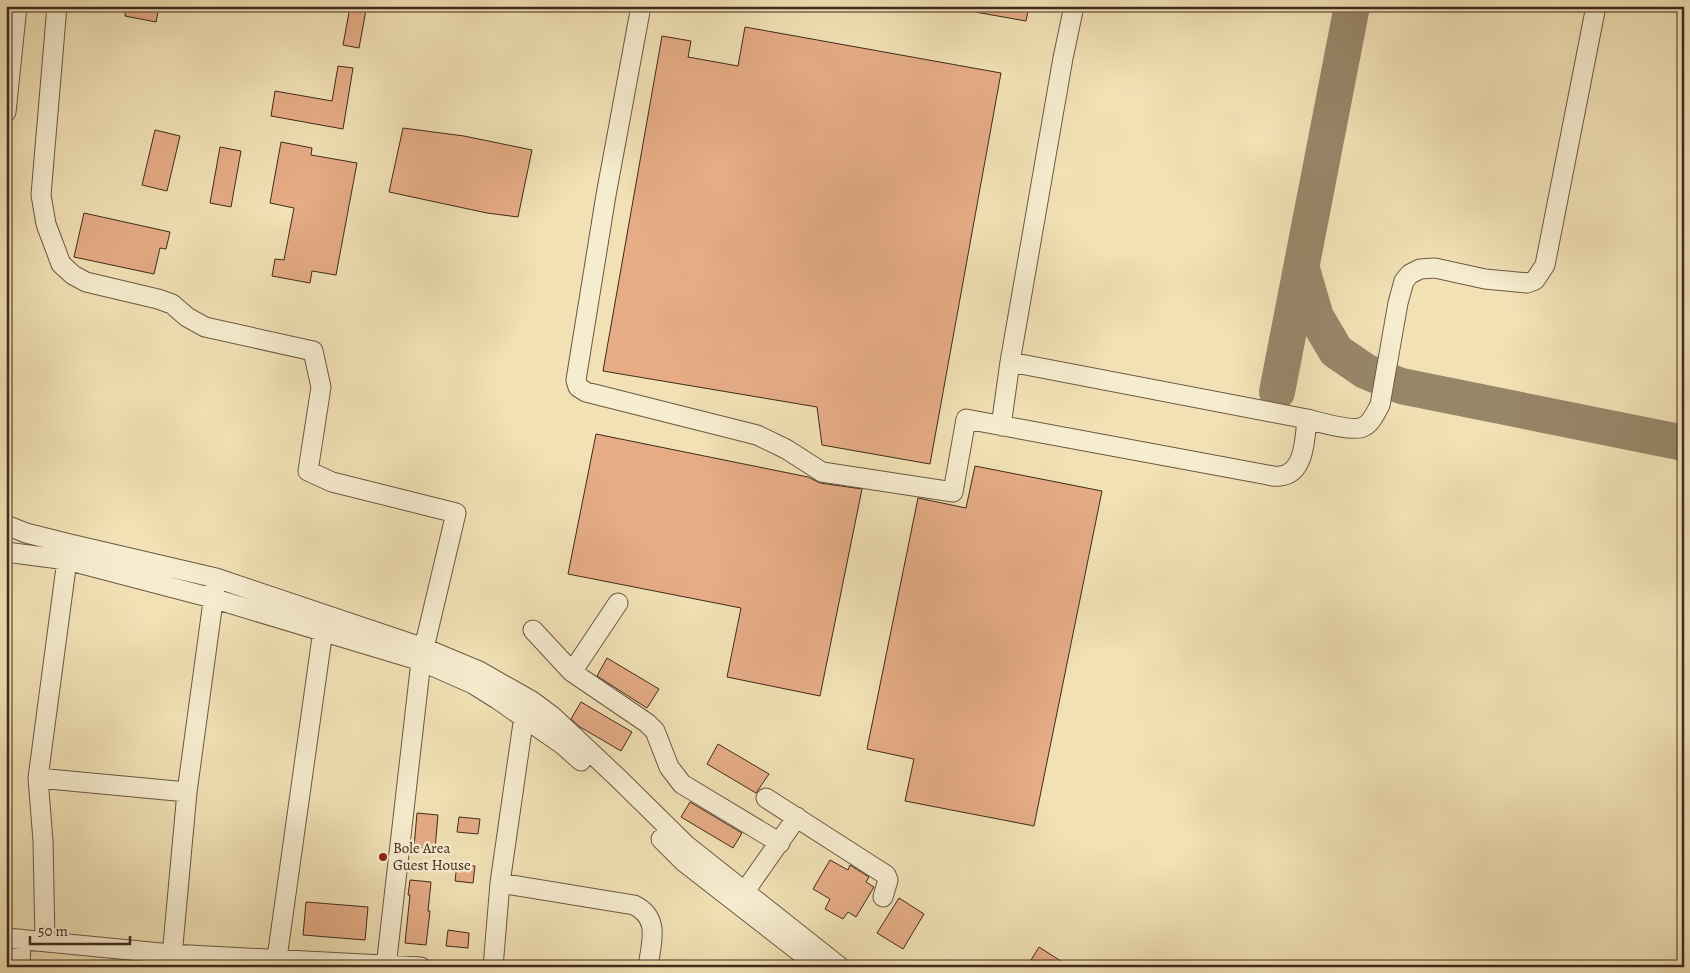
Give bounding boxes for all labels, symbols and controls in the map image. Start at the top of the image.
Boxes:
place label: Bole Area Guest House [393,838,471,875]
marker: Bole Area Guest House [377,851,389,863]
scale bar [30,913,130,945]
text: 50 m [38,921,68,941]

